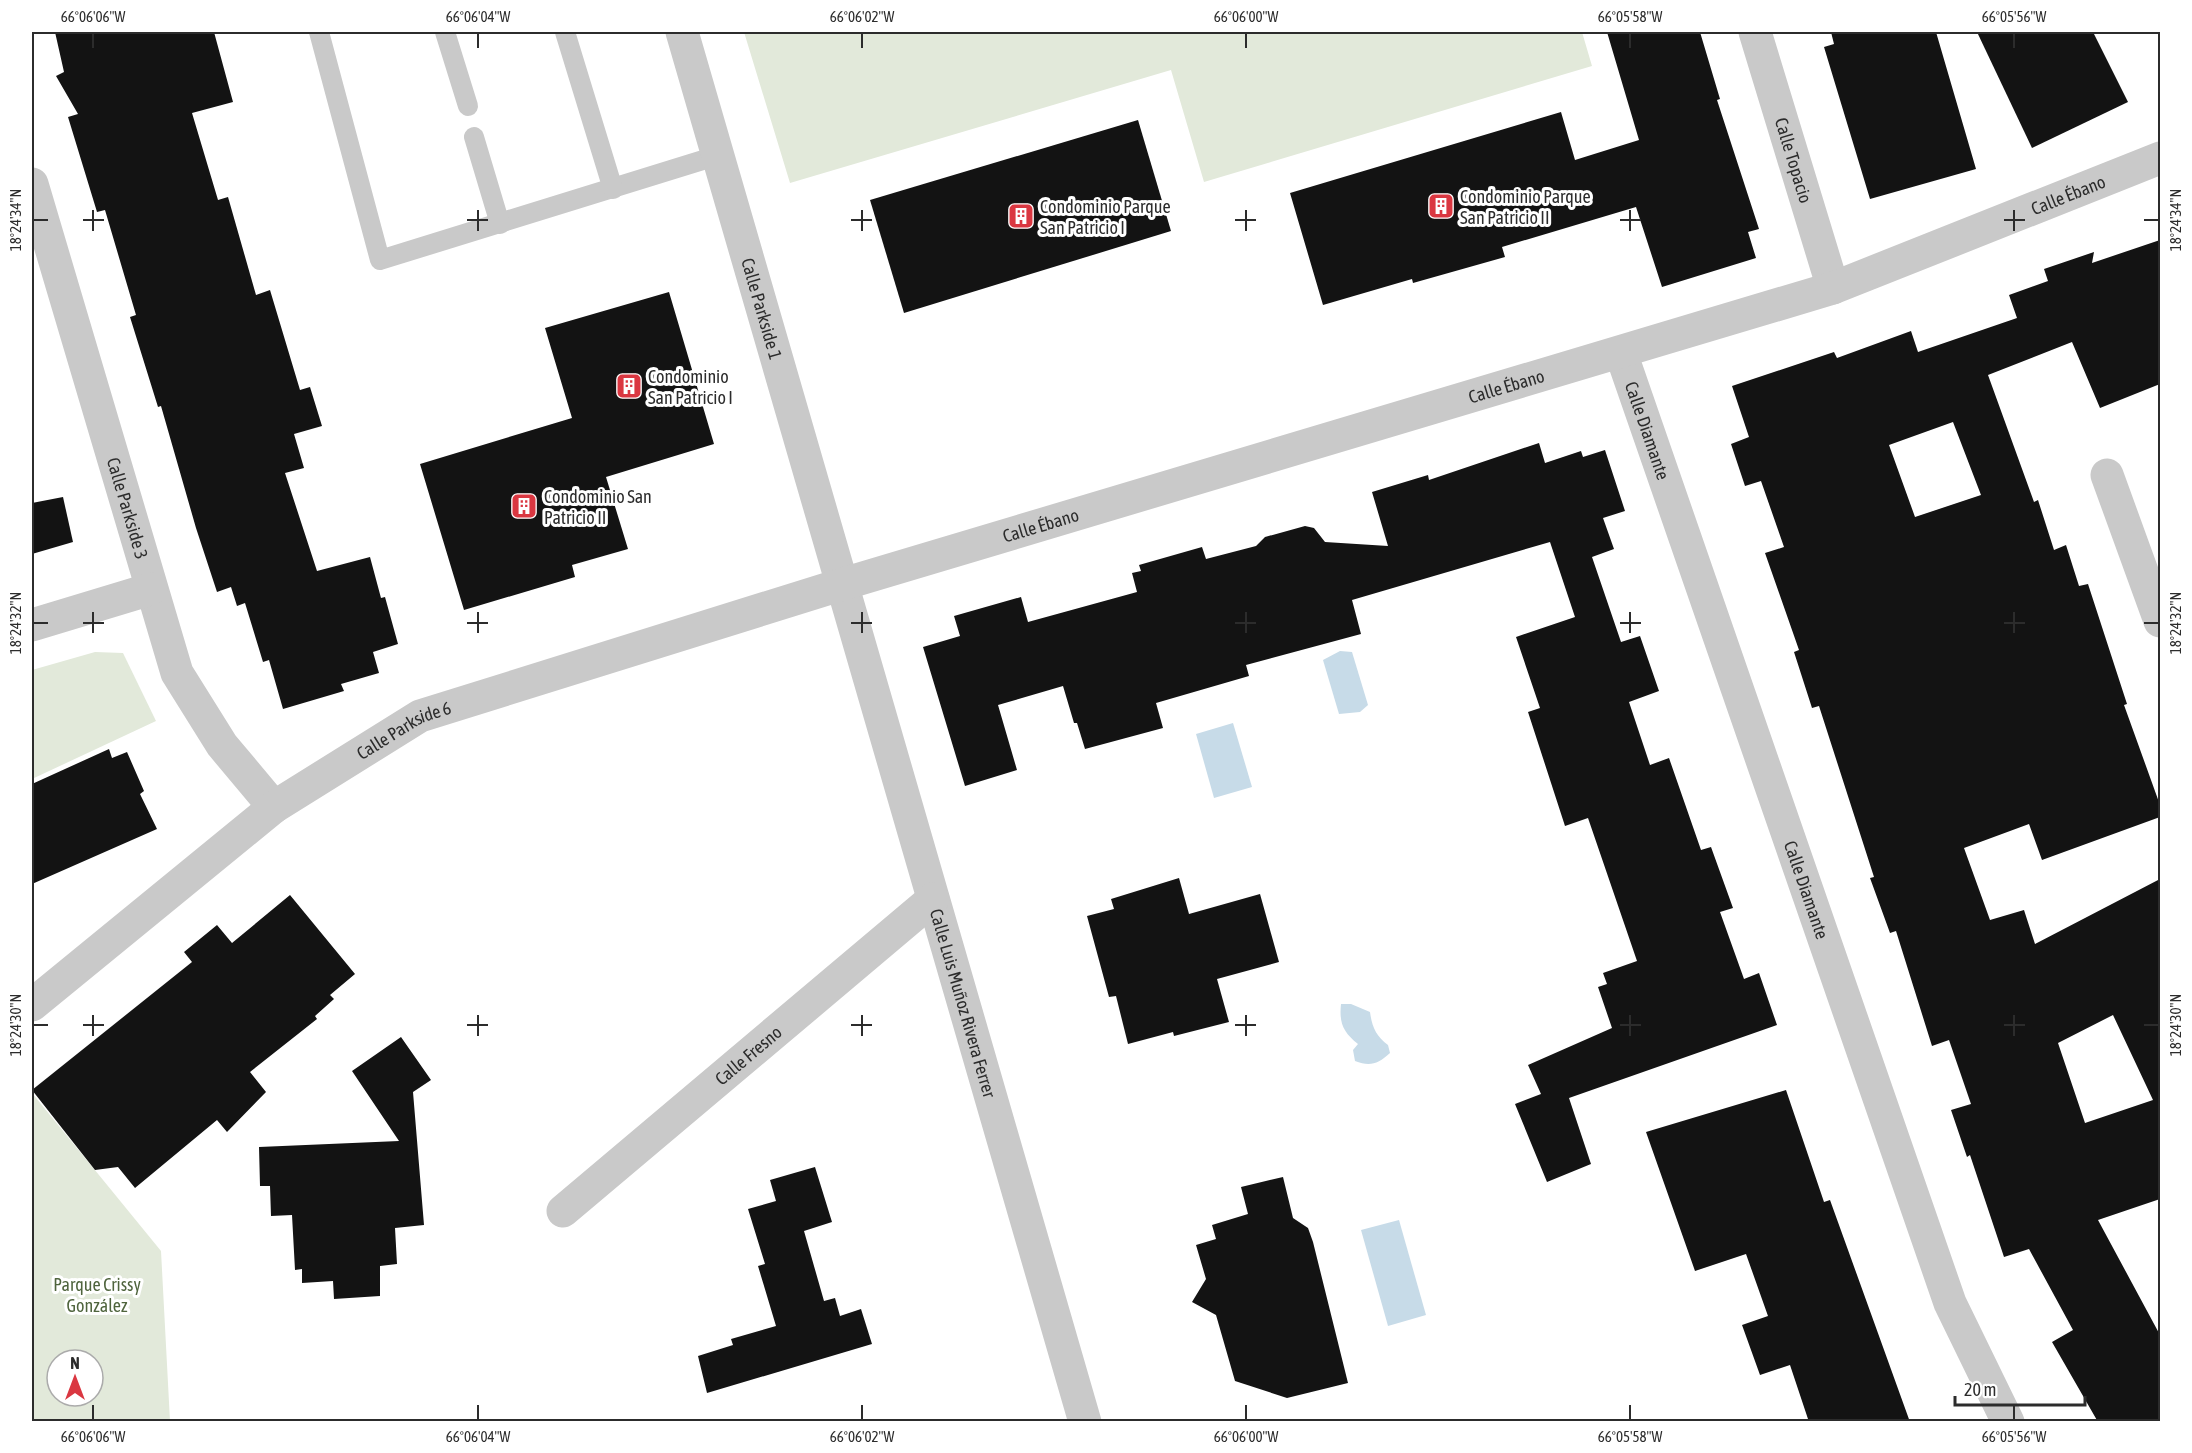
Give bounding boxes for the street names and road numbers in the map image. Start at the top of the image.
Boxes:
street label: Calle Topacio [1771,115,1817,205]
street label: Calle Ébano [2028,170,2108,219]
street label: Calle Parkside 1 [738,255,787,362]
street label: Calle Ébano [1466,364,1547,407]
street label: Calle Diamante [1621,379,1675,482]
street label: Calle Parkside 3 [103,455,153,561]
street label: Calle Ébano [1000,504,1081,546]
street label: Calle Parkside 6 [352,697,453,764]
street label: Calle Diamante [1780,838,1834,942]
street label: Calle Luis Muñoz Rivera Ferrer [926,906,1001,1100]
street label: Calle Fresno [710,1021,786,1089]

